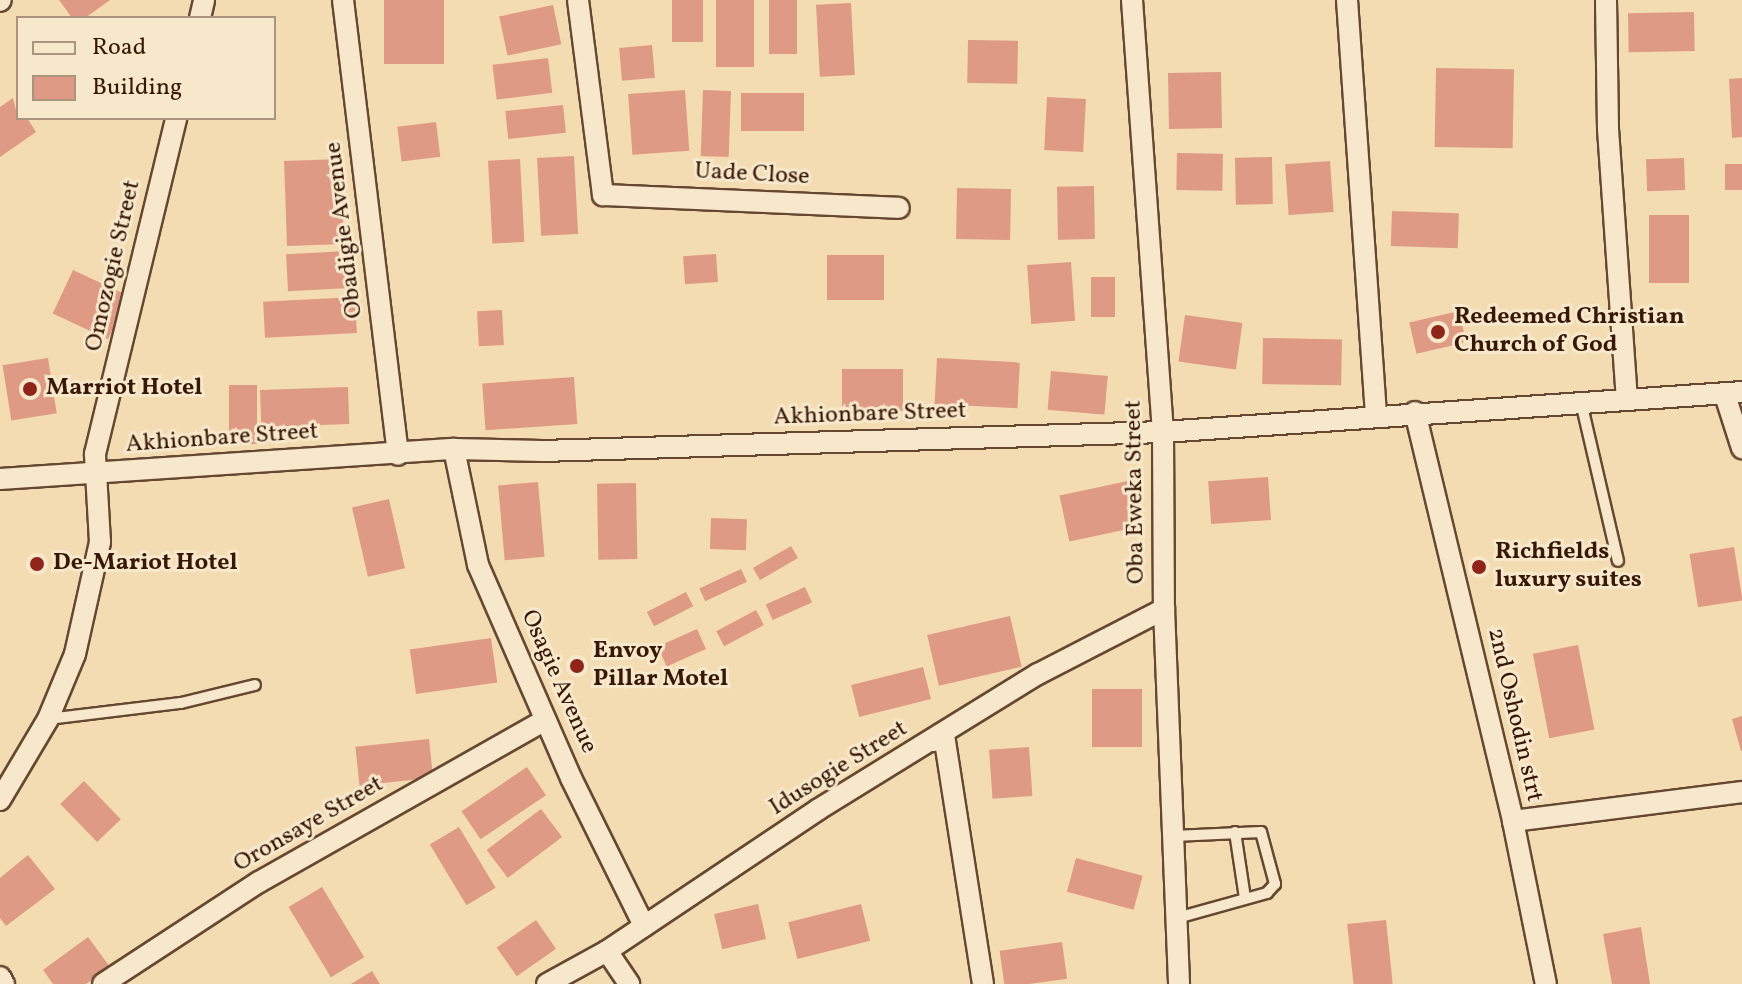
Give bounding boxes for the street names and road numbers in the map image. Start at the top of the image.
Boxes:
street label: Obadigie Avenue [320,140,370,320]
street label: Uade Close [694,158,810,192]
street label: Omozogie Street [80,178,148,354]
street label: Akhionbare Street [773,397,967,433]
street label: Oba Eweka Street [1120,400,1152,584]
street label: Akhionbare Street [125,418,319,460]
street label: Osagie Avenue [514,606,602,758]
street label: 2nd Oshodin strt [1480,625,1548,805]
street label: Idusogie Street [765,715,913,823]
street label: Oronsaye Street [229,771,389,879]

